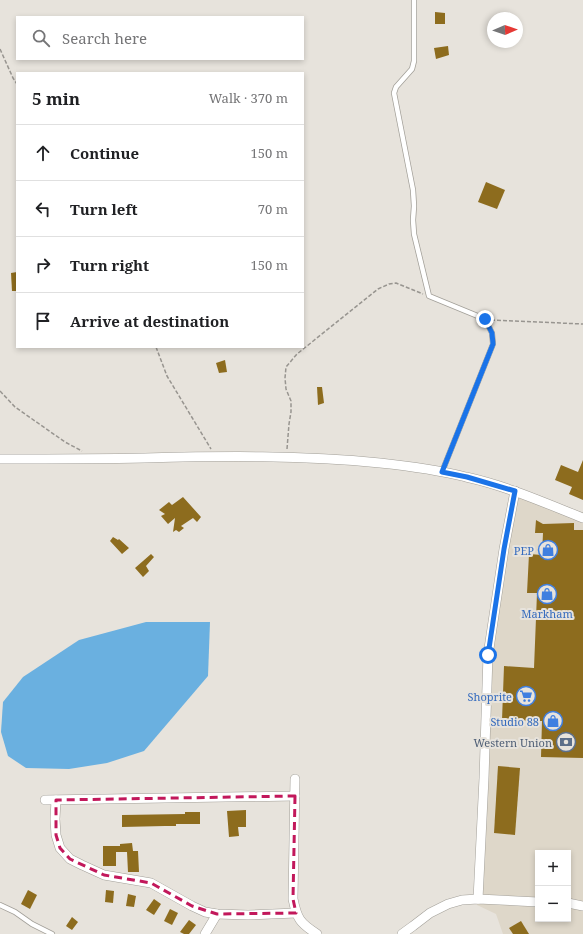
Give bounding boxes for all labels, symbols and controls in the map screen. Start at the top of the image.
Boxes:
north arrow [487,12,523,48]
search box [16,16,304,60]
icon: search [30,27,52,49]
text: Search here [62,28,147,48]
text: 5 min [32,87,80,110]
text: Walk · 370 m [209,89,288,107]
icon: ahead [32,142,54,164]
text: Continue [70,143,139,163]
text: 150 m [251,144,288,162]
icon: left [32,198,54,220]
text: Turn left [70,199,138,219]
text: 70 m [258,200,288,218]
icon: right [32,254,54,276]
text: Turn right [70,255,149,275]
text: 150 m [251,256,288,274]
icon: arrive [32,310,54,332]
route end [476,310,494,328]
text: Arrive at destination [70,311,229,331]
shop icon: PEP [537,539,559,561]
place label: PEP [514,543,534,558]
shop icon: Markham [536,583,558,605]
place label: Markham [521,606,573,621]
route start [479,646,497,664]
supermarket icon: Shoprite [515,685,537,707]
place label: Shoprite [467,689,512,704]
shop icon: Studio 88 [542,710,564,732]
place label: Studio 88 [490,714,539,729]
bank icon: Western Union [555,731,577,753]
place label: Western Union [473,735,552,750]
map controls [535,850,571,922]
button: + [535,850,571,886]
button: − [535,886,571,922]

